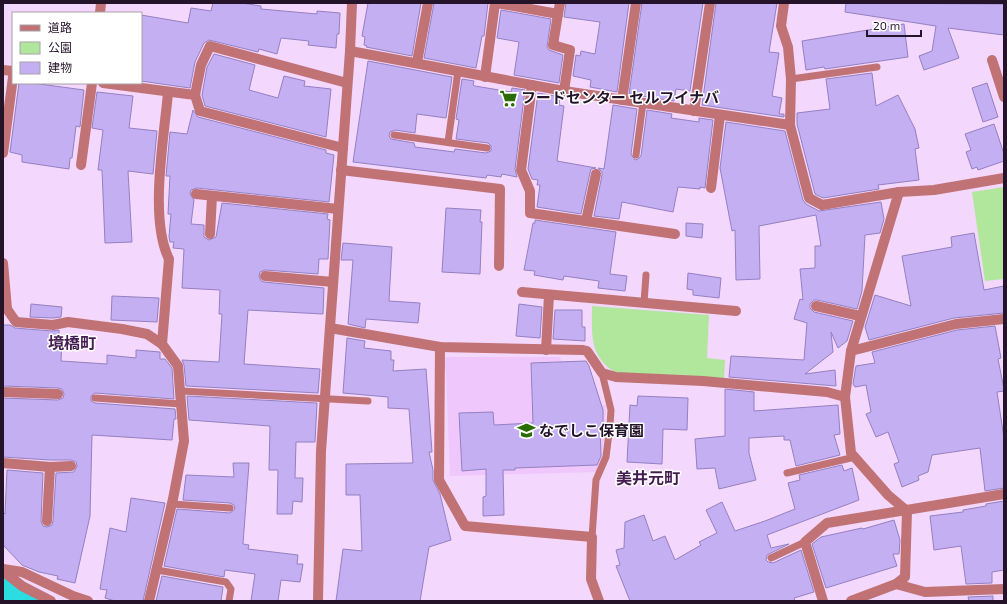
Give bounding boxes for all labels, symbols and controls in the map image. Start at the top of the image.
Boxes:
legend [12,12,142,84]
scale bar [867,12,921,38]
text: 20 m [873,18,900,32]
text: 道路 [48,20,72,34]
text: 公園 [48,40,72,54]
text: 建物 [48,60,72,74]
supermarket icon: フードセンター セルフイナバ [498,88,518,108]
place label: フードセンター セルフイナバ [521,88,719,106]
district label: 境橋町 [48,333,96,352]
school or university icon: なでしこ保育園 [516,421,536,441]
place label: なでしこ保育園 [539,421,644,439]
district label: 美井元町 [616,468,680,487]

